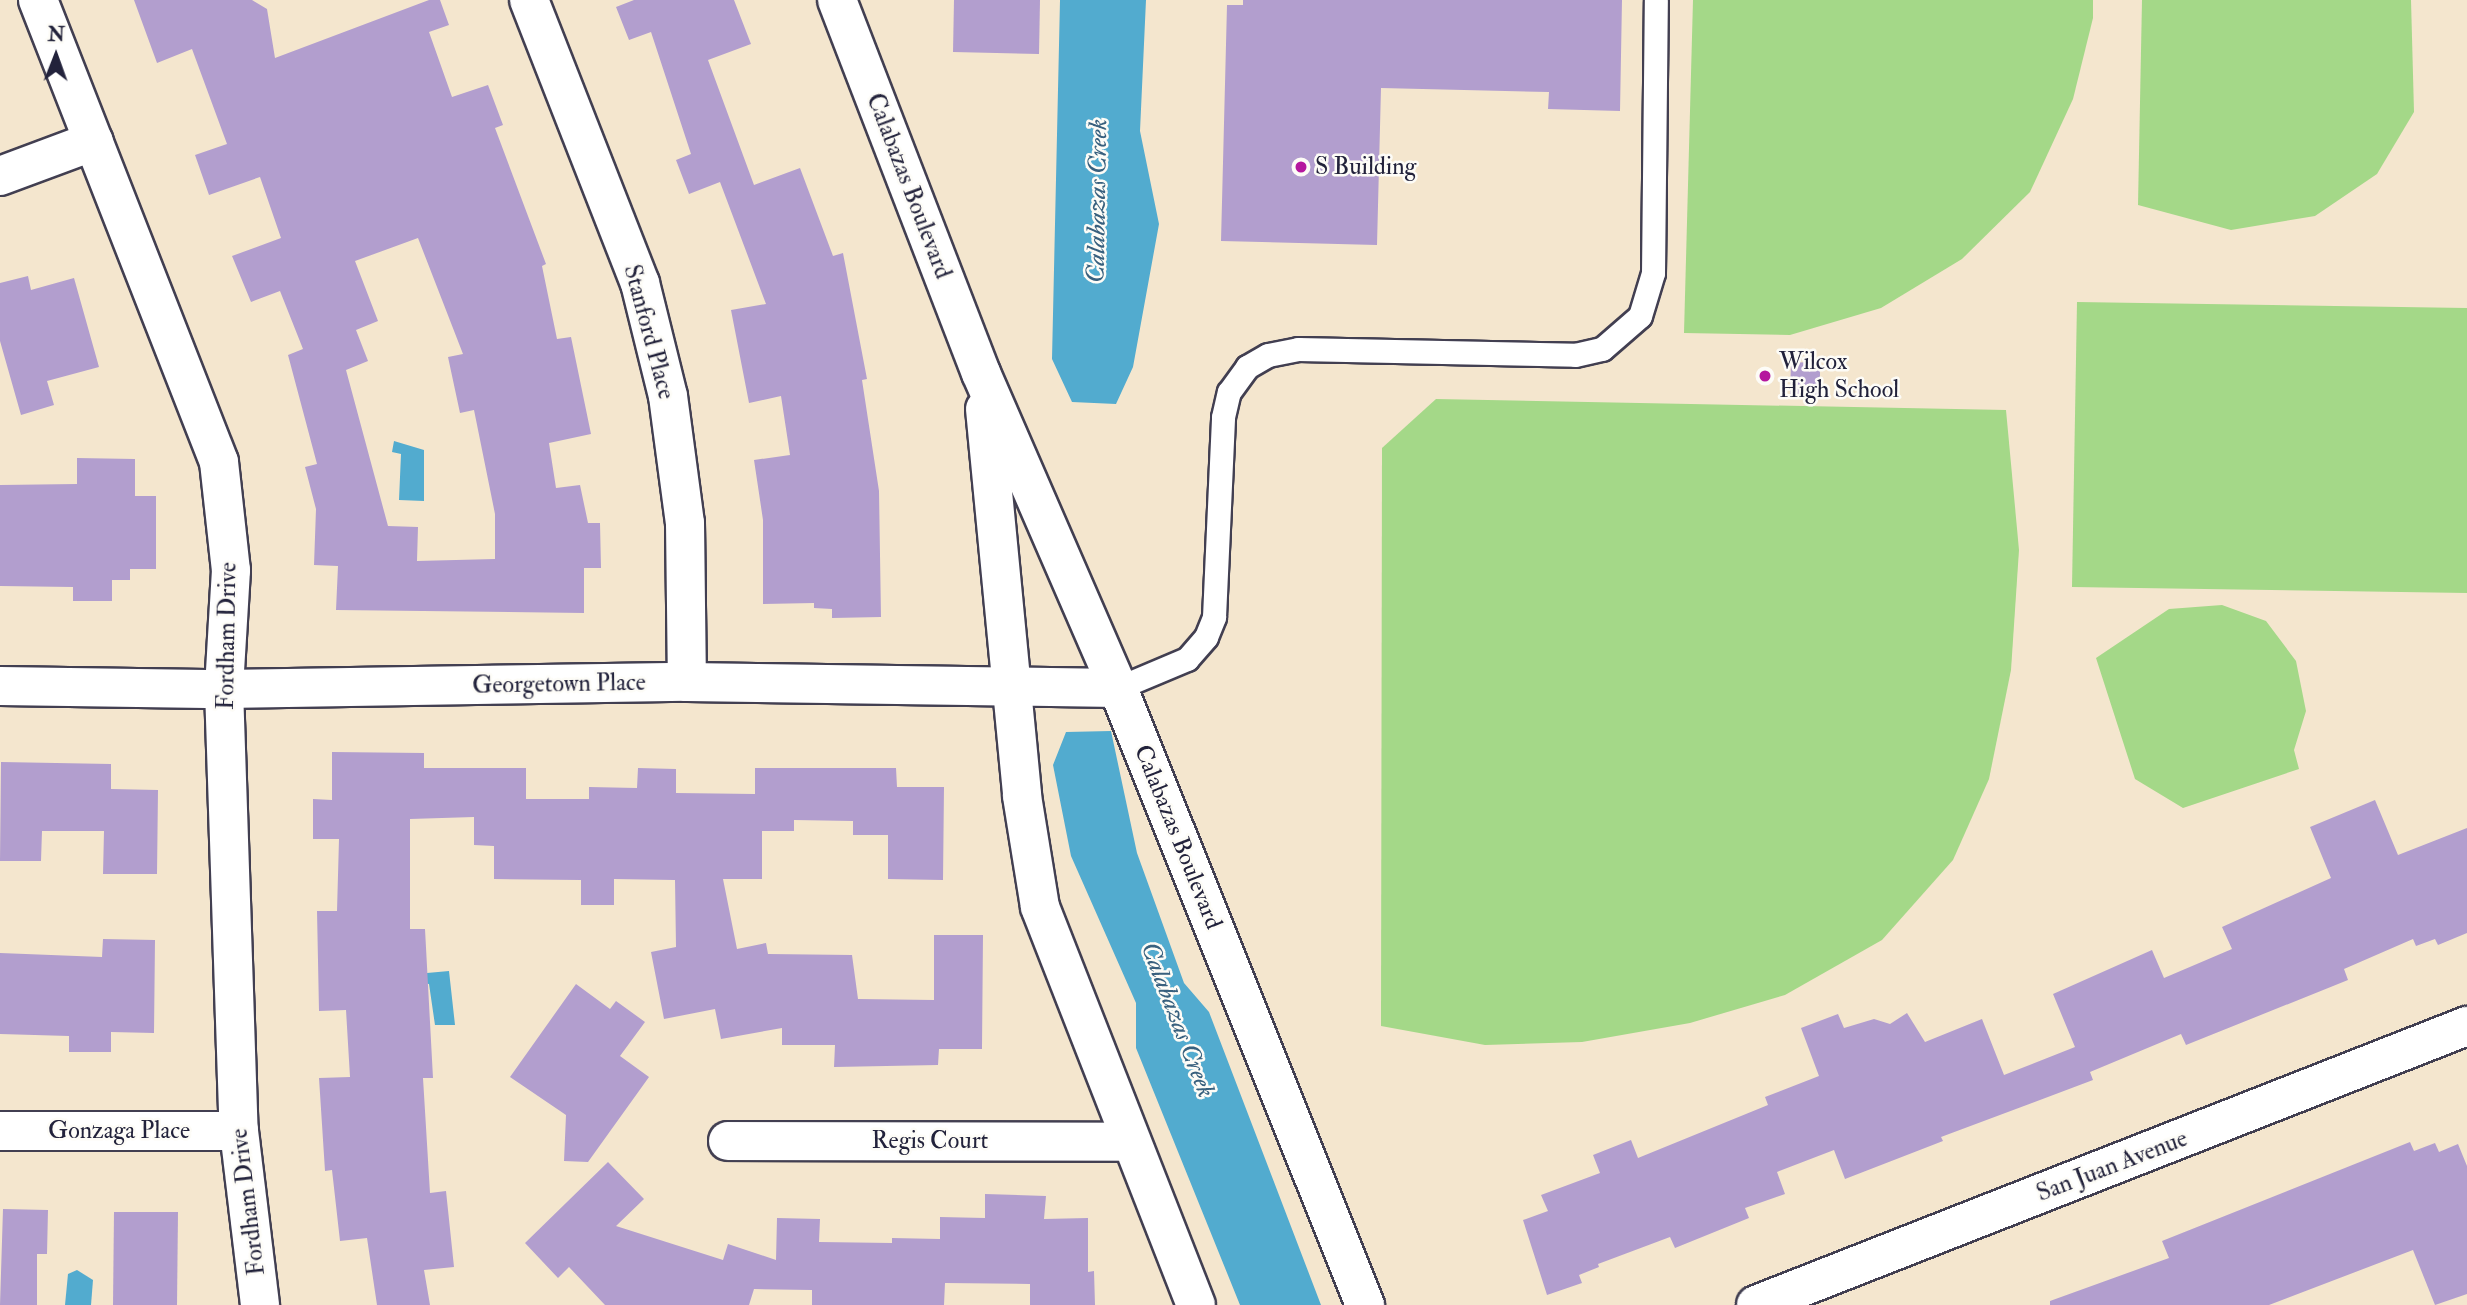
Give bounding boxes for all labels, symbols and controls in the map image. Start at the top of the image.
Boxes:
north arrow [21,21,91,91]
text: N [48,23,65,47]
street label: Calabazas Boulevard [860,89,958,283]
water label: Calabazas Creek [1081,119,1115,283]
place label: S Building [1315,153,1416,181]
marker: S Building [1293,159,1309,175]
street label: Stanford Place [617,262,681,402]
place label: Wilcox High School [1779,348,1899,404]
marker: Wilcox High School [1757,368,1773,384]
street label: Fordham Drive [211,562,243,710]
street label: Georgetown Place [472,668,646,700]
street label: Calabazas Boulevard [1128,741,1228,933]
water label: Calabazas Creek [1133,938,1221,1102]
street label: Gonzaga Place [48,1117,190,1145]
street label: San Juan Avenue [2033,1124,2191,1208]
street label: Fordham Drive [225,1127,271,1277]
street label: Regis Court [872,1127,988,1155]

